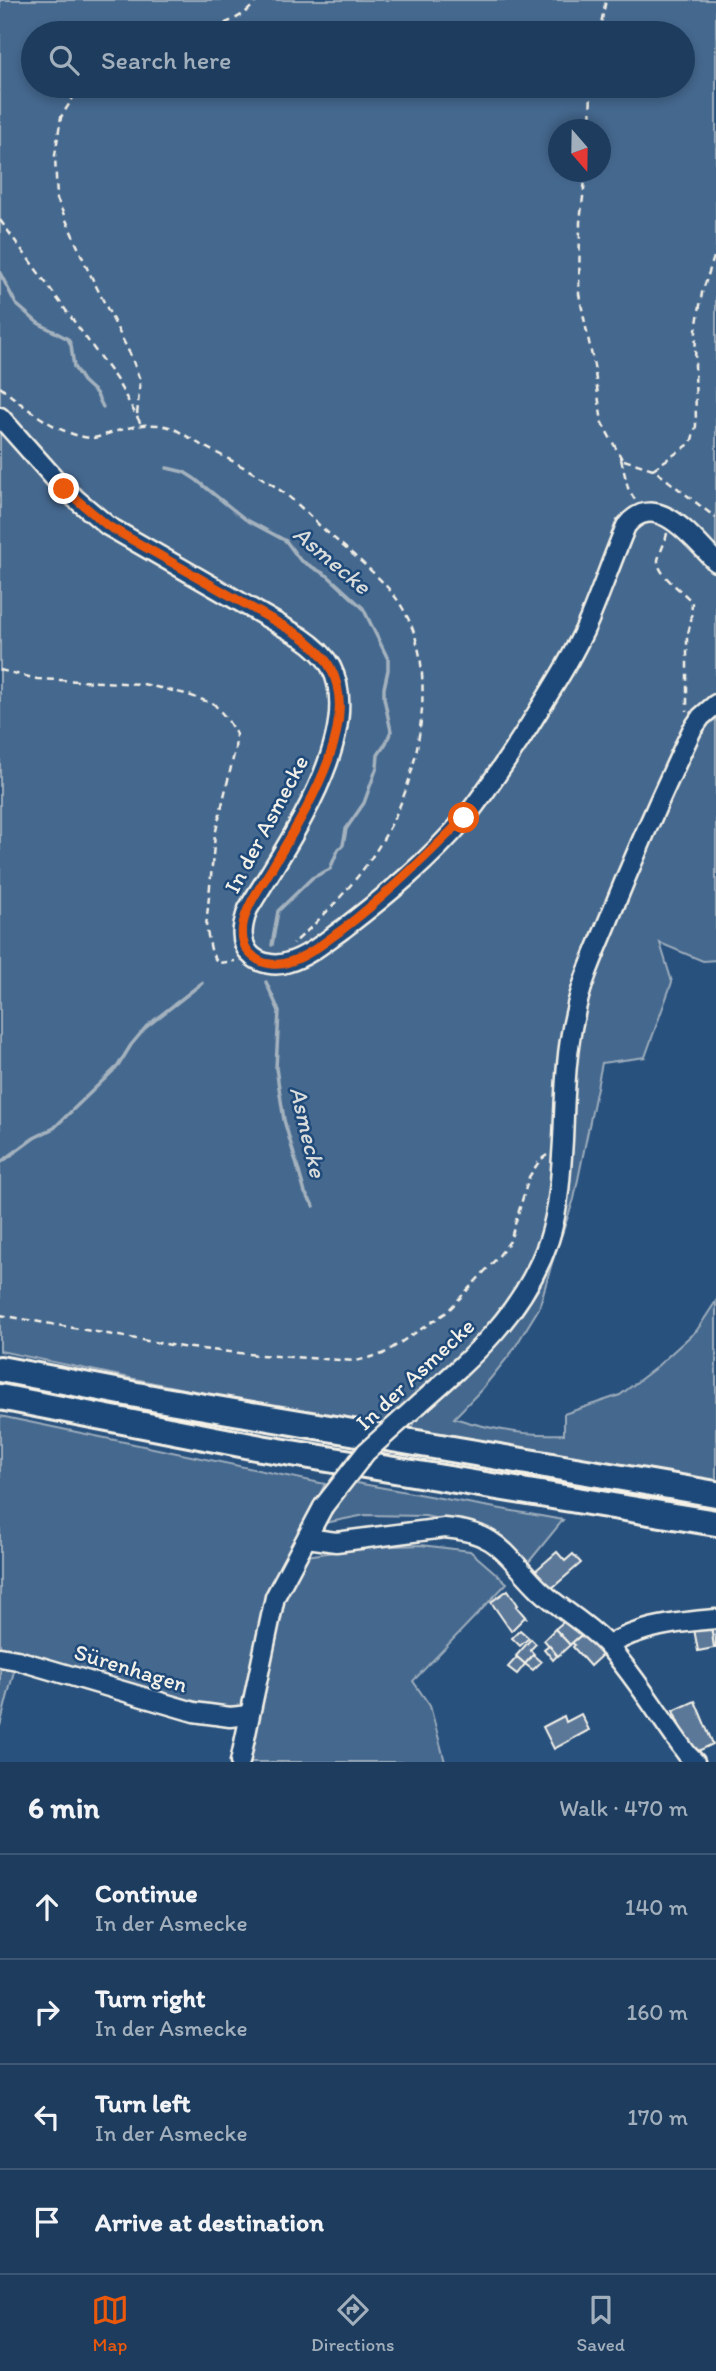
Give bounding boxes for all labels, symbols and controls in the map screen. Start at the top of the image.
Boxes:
search box [21,21,695,98]
icon: search [45,41,83,79]
text: Search here [101,44,231,76]
north arrow [548,119,611,182]
route end [48,473,79,504]
water label: Asmecke [288,519,378,601]
street label: In der Asmecke [218,750,314,898]
route start [448,802,479,833]
water label: Asmecke [284,1084,333,1181]
street label: In der Asmecke [350,1312,480,1436]
street label: Sürenhagen [71,1638,191,1698]
text: 6 min [28,1789,100,1826]
text: Walk · 470 m [559,1794,688,1822]
text: Continue [95,1877,198,1909]
icon: ahead [28,1888,66,1926]
text: 140 m [625,1893,688,1921]
text: In der Asmecke [95,1909,248,1937]
text: Turn right [95,1982,206,2014]
icon: right [28,1993,66,2031]
text: 160 m [626,1998,688,2026]
text: In der Asmecke [95,2014,248,2042]
text: Turn left [95,2087,191,2119]
icon: left [28,2098,66,2136]
text: 170 m [627,2103,688,2131]
text: In der Asmecke [95,2119,248,2147]
icon: arrive [28,2203,66,2241]
text: Arrive at destination [95,2206,324,2238]
tab: Map [91,2291,129,2356]
tab: Directions [311,2291,395,2356]
tab: Saved [577,2291,625,2356]

